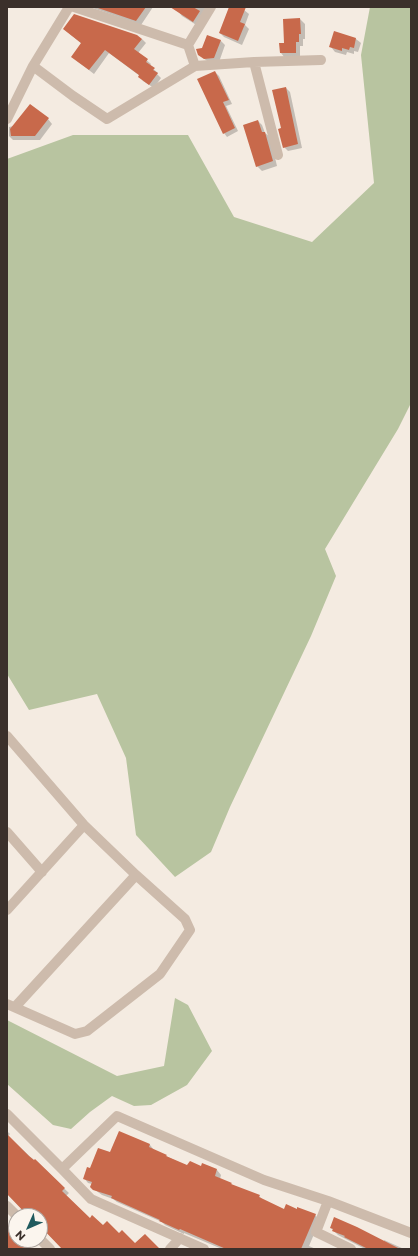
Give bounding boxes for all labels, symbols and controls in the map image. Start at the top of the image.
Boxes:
north arrow [8,1208,48,1248]
text: N [12,1228,28,1244]

